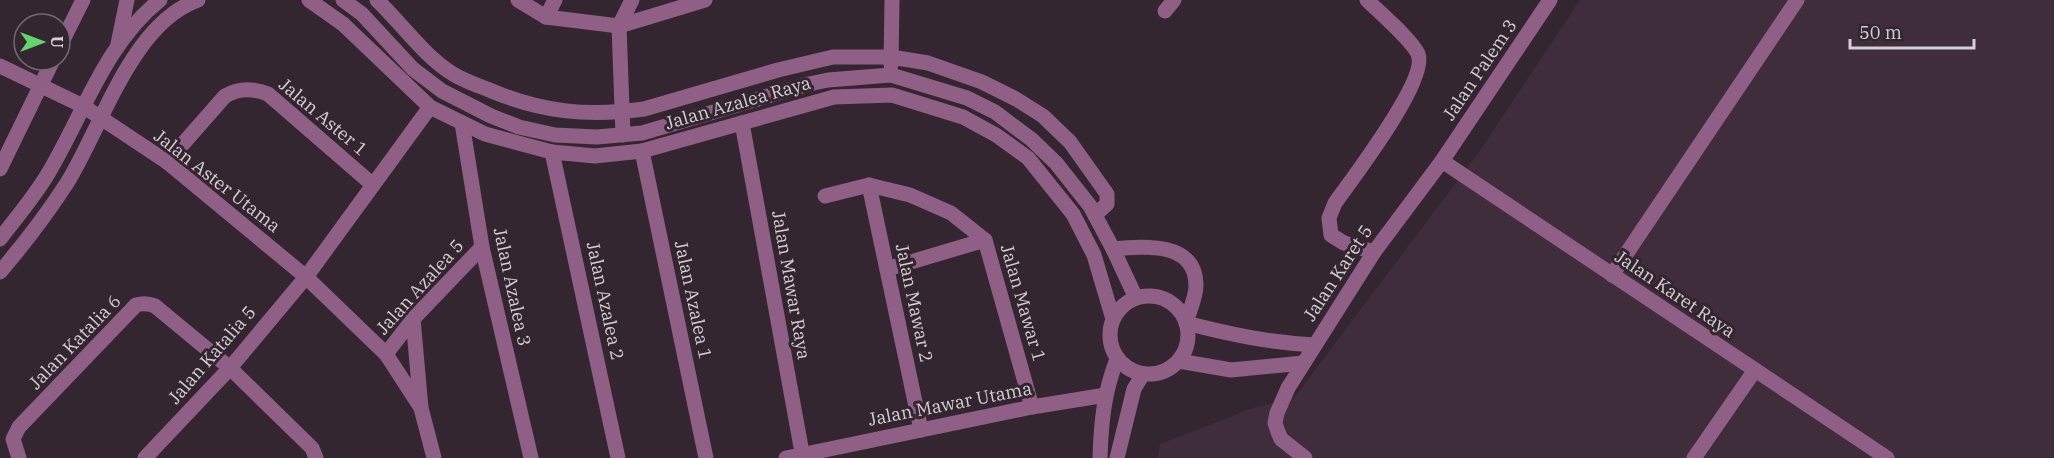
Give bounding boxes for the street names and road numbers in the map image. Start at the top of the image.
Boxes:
street label: Jalan Palem 3 [1437,15,1522,125]
street label: Jalan Azalea Raya [662,71,814,134]
street label: Jalan Aster 1 [274,73,372,160]
street label: Jalan Aster Utama [149,124,285,237]
street label: Jalan Mawar Raya [767,209,816,361]
street label: Jalan Karet 5 [1298,220,1377,325]
street label: Jalan Azalea 3 [489,226,536,348]
street label: Jalan Azalea 5 [371,234,468,339]
street label: Jalan Azalea 1 [670,239,717,361]
street label: Jalan Azalea 2 [582,240,629,362]
street label: Jalan Mawar 2 [891,241,938,364]
street label: Jalan Mawar 1 [996,242,1051,364]
street label: Jalan Karet Raya [1611,245,1740,342]
street label: Jalan Katalia 6 [24,289,126,394]
street label: Jalan Katalia 5 [163,301,261,409]
street label: Jalan Mawar Utama [866,376,1034,431]

